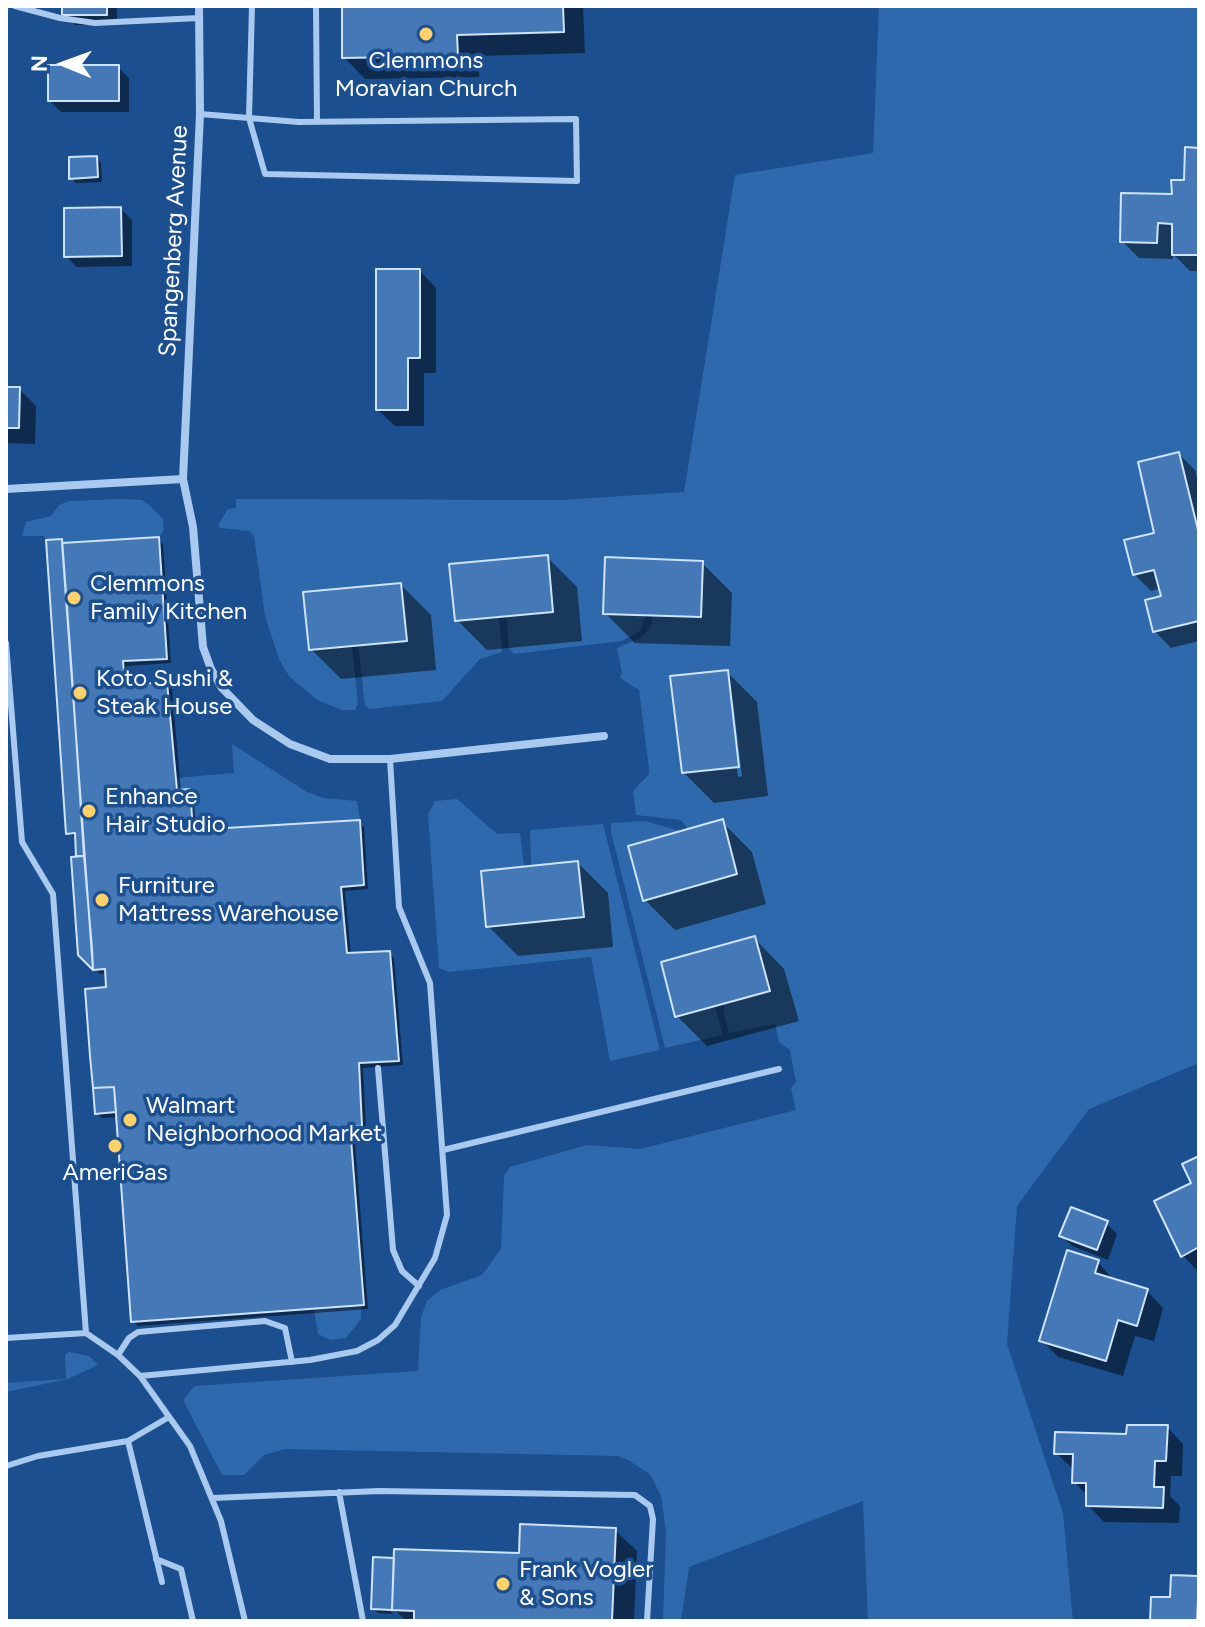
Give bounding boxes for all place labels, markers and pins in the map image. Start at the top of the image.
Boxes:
marker: Clemmons Moravian Church [417,25,435,43]
place label: Clemmons Moravian Church [335,47,517,103]
place label: Clemmons Family Kitchen [90,570,247,626]
marker: Clemmons Family Kitchen [65,589,83,607]
place label: Koto Sushi & Steak House [96,665,233,721]
marker: Koto Sushi & Steak House [71,684,89,702]
place label: Enhance Hair Studio [105,783,226,839]
marker: Enhance Hair Studio [80,802,98,820]
place label: Furniture Mattress Warehouse [118,872,339,928]
marker: Furniture Mattress Warehouse [93,891,111,909]
place label: Walmart Neighborhood Market [146,1092,382,1148]
marker: Walmart Neighborhood Market [121,1111,139,1129]
marker: AmeriGas [106,1137,124,1155]
place label: AmeriGas [62,1159,168,1187]
place label: Frank Vogler & Sons [519,1556,653,1612]
marker: Frank Vogler & Sons [494,1575,512,1593]

